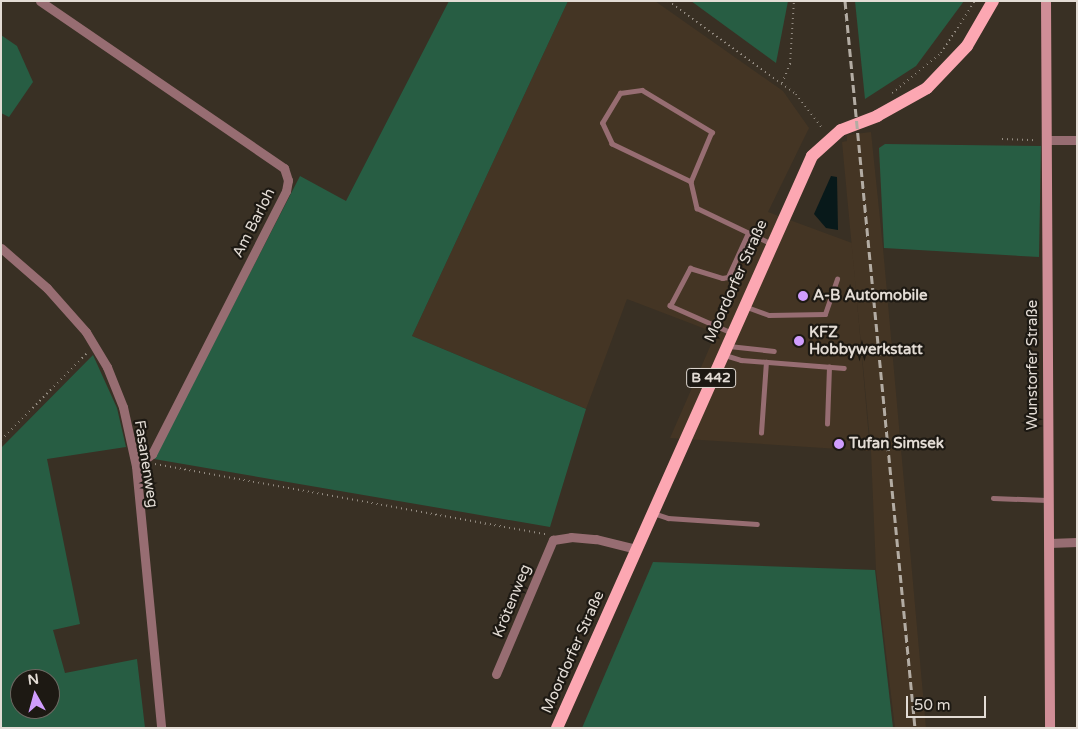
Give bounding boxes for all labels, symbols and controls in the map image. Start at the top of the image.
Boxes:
street label: Am Barloh [229,185,279,261]
street label: Moordorfer Straße [701,217,771,345]
place label: A-B Automobile [813,287,928,305]
marker: A-B Automobile [797,290,809,302]
street label: Wunstorfer Straße [1024,300,1042,430]
place label: KFZ Hobbywerkstatt [809,323,923,358]
marker: KFZ Hobbywerkstatt [793,335,805,347]
road number: B 442 [686,366,736,389]
street label: Fasanenweg [130,419,162,509]
place label: Tufan Simsek [849,435,944,453]
marker: Tufan Simsek [833,438,845,450]
street label: Krötenweg [489,562,535,640]
street label: Moordorfer Straße [538,588,608,716]
north arrow [10,669,60,719]
text: N [27,670,40,689]
scale bar [908,686,988,718]
text: 50 m [914,696,951,714]

